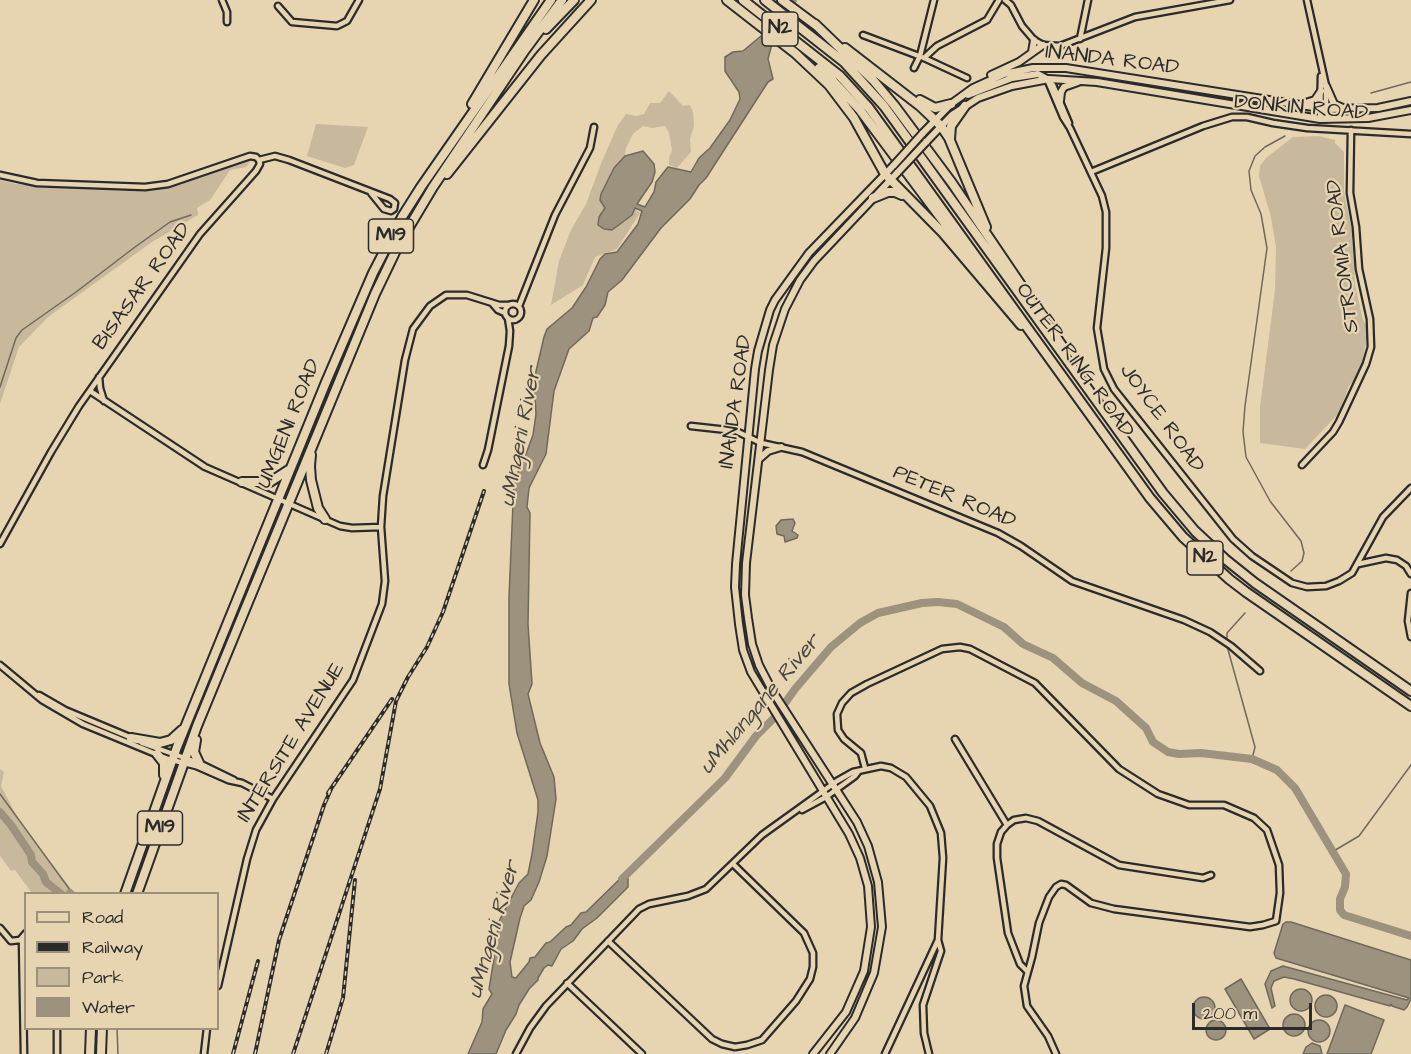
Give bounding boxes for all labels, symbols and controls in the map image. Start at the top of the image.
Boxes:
road number: N2 [762,12,798,46]
street label: INANDA ROAD [1044,40,1180,82]
street label: DONKIN ROAD [1233,91,1369,127]
street label: STROMIA ROAD [1322,178,1366,334]
street label: BISASAR ROAD [88,218,198,356]
road number: M19 [368,219,414,253]
street label: OUTER RING ROAD [1009,279,1139,443]
street label: INANDA ROAD [715,334,759,470]
street label: UMGENI ROAD [253,356,327,492]
street label: JOYCE ROAD [1113,360,1209,478]
water label: uMngeni River [496,365,548,509]
street label: PETER ROAD [889,461,1019,535]
road number: N2 [1187,541,1223,575]
water label: uMhlangane River [695,630,827,780]
street label: INTERSITE AVENUE [233,658,351,828]
road number: M19 [138,811,182,845]
water label: uMngeni River [463,858,527,1002]
legend [24,892,219,1030]
text: Road [82,905,123,930]
text: Railway [82,935,143,960]
text: Park [82,965,124,990]
scale bar [1195,991,1315,1029]
text: Water [82,995,135,1020]
text: 200 m [1203,1001,1257,1026]

